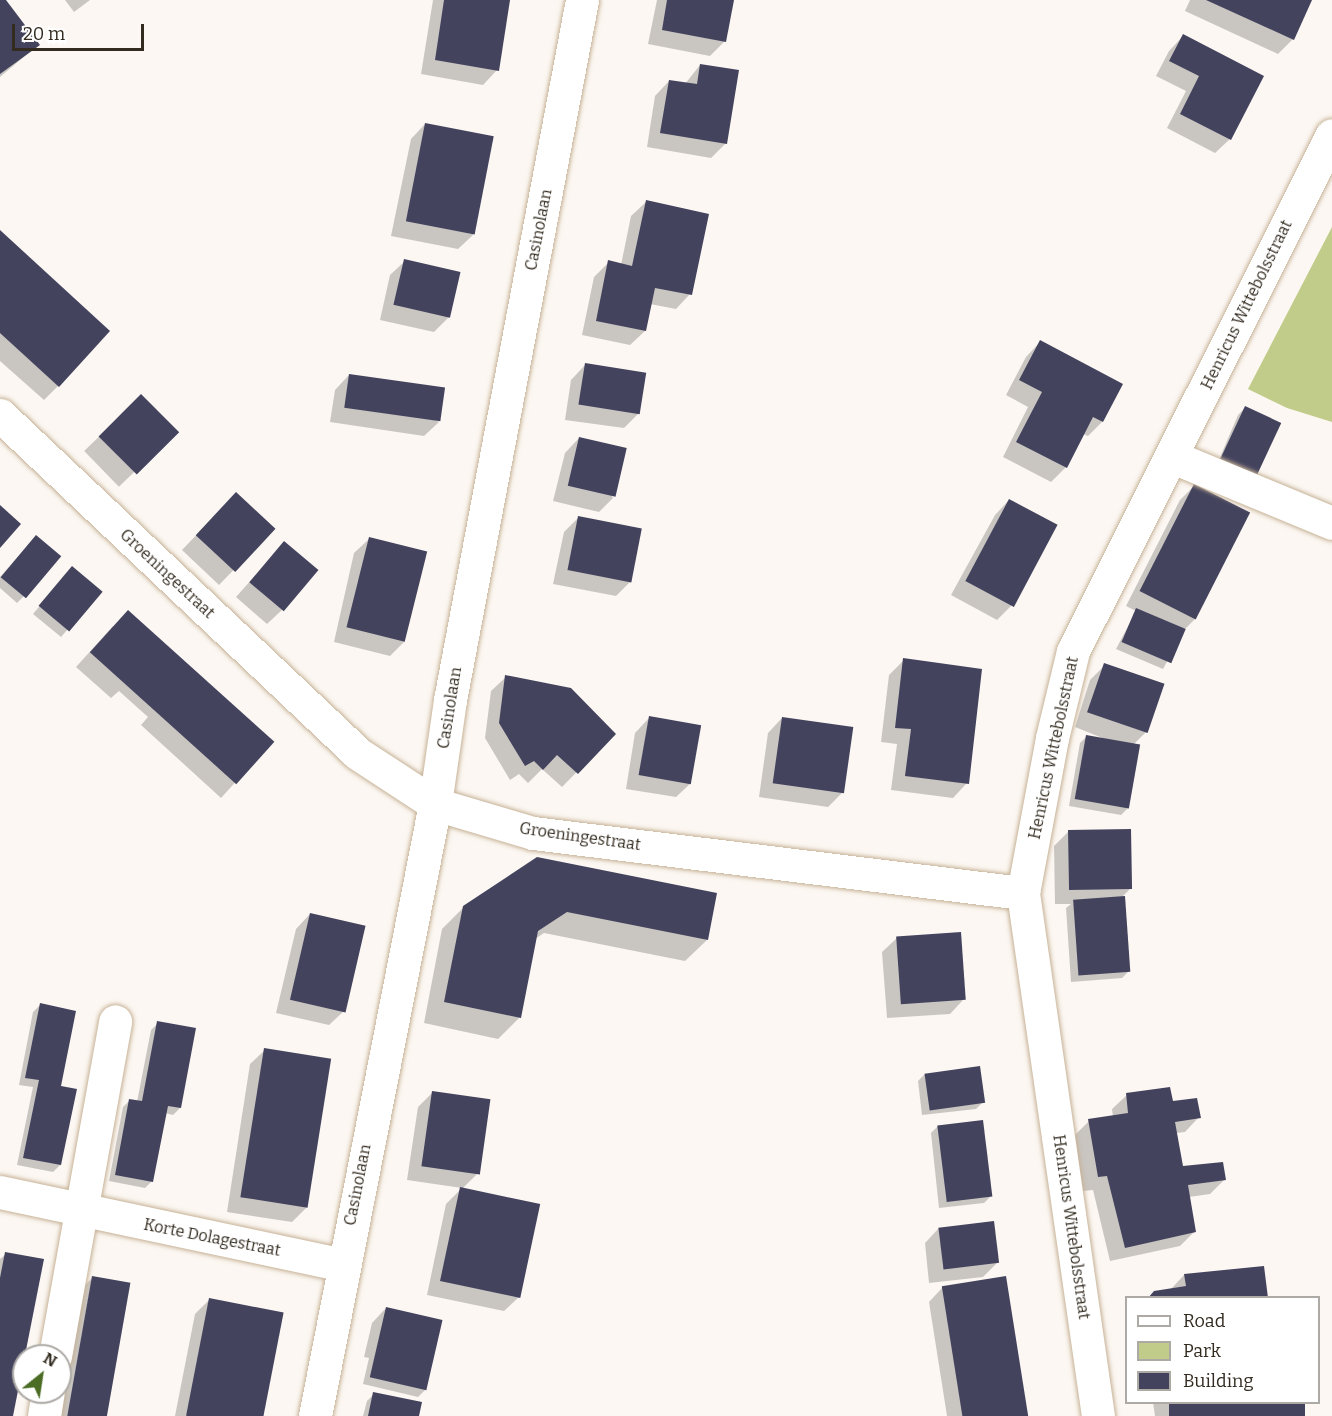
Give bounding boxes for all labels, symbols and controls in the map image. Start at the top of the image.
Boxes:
scale bar [15,12,147,50]
text: 20 m [23,23,65,45]
street label: Casinolaan [522,188,556,272]
street label: Henricus Wittebolsstraat [1198,217,1296,393]
street label: Groeningestraat [116,525,218,623]
street label: Henricus Wittebolsstraat [1025,655,1083,841]
street label: Casinolaan [434,666,466,750]
street label: Groeningestraat [518,819,642,855]
street label: Henricus Wittebolsstraat [1049,1133,1093,1321]
street label: Casinolaan [341,1143,375,1227]
street label: Korte Dolagestraat [142,1215,282,1261]
legend [1125,1296,1320,1404]
text: Road [1183,1310,1225,1332]
text: Park [1183,1340,1221,1362]
north arrow [12,1344,72,1404]
text: N [40,1348,60,1371]
text: Building [1183,1370,1254,1392]

